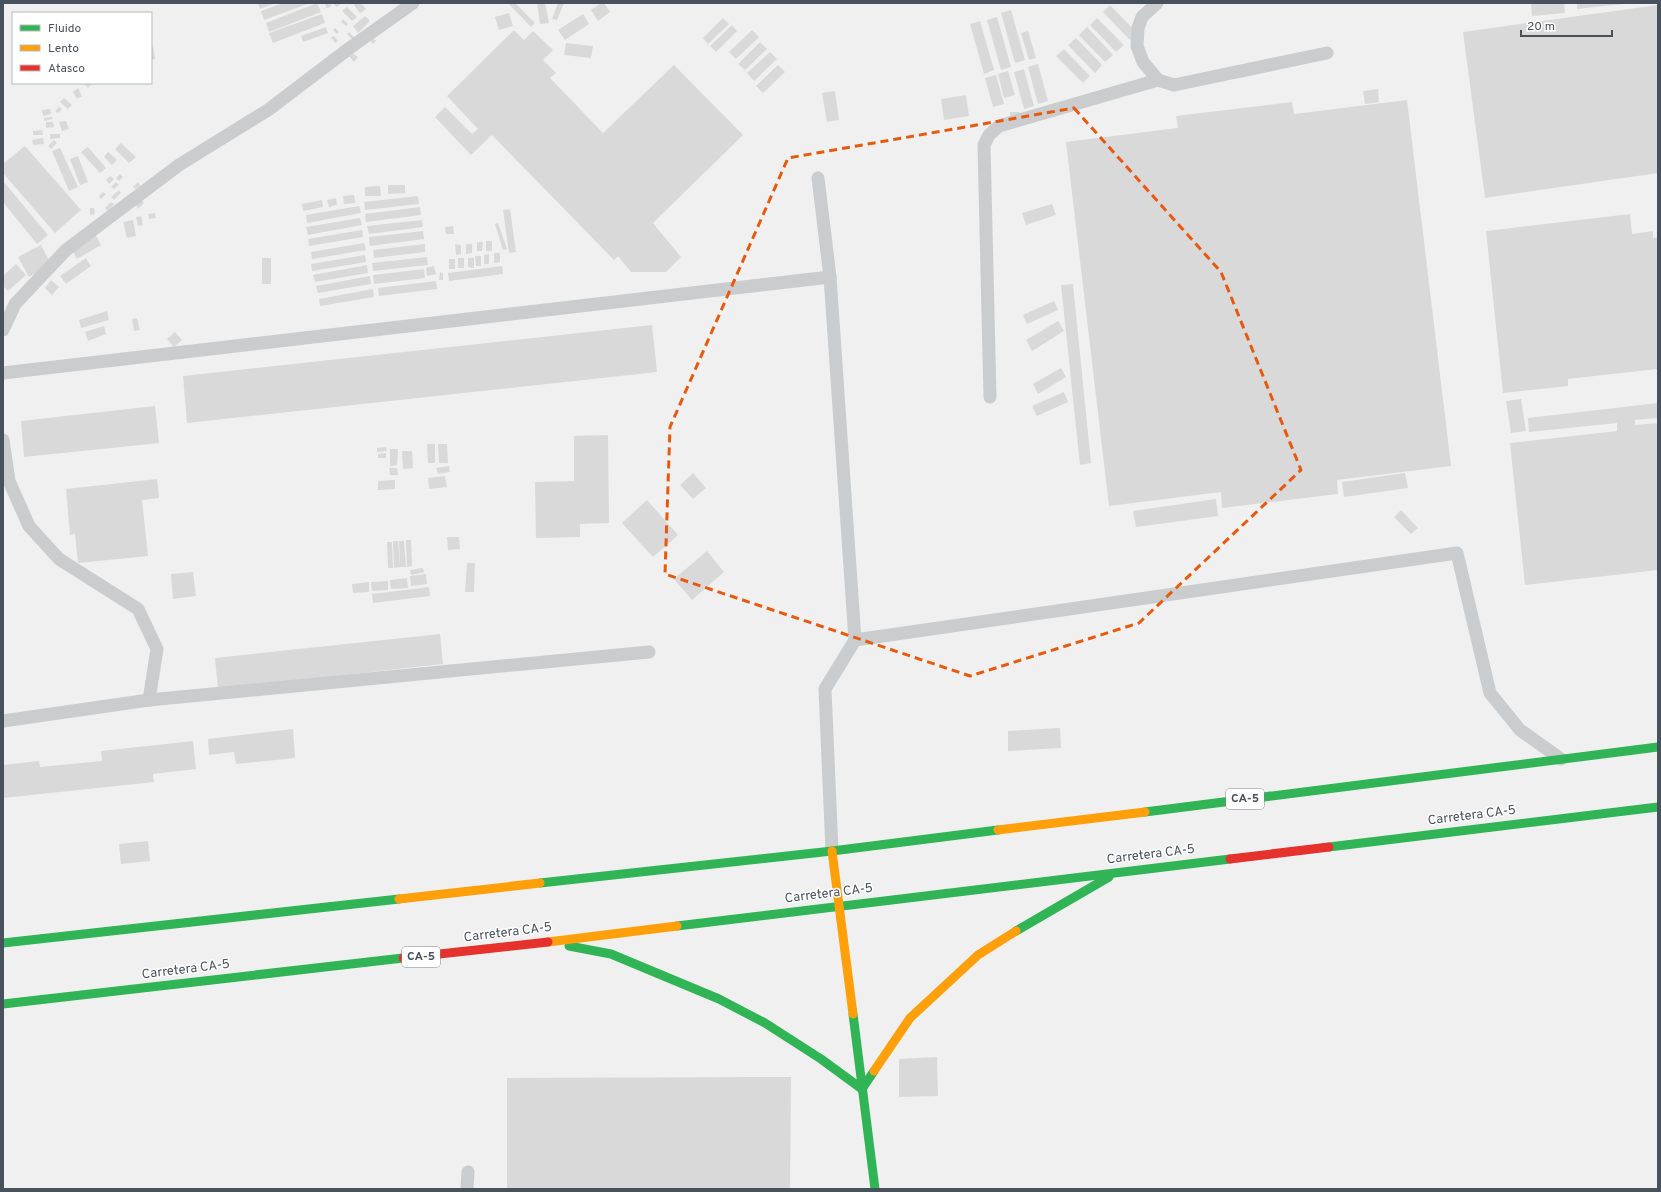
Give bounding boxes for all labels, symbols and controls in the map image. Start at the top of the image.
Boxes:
legend [12,12,152,84]
scale bar [1521,12,1612,38]
text: 20 m [1527,19,1555,35]
text: Fluido [48,21,81,37]
text: Lento [48,41,79,57]
text: Atasco [48,61,85,77]
road number: CA-5 [1226,789,1264,809]
street label: Carretera CA-5 [1427,803,1517,829]
street label: Carretera CA-5 [1106,842,1196,868]
street label: Carretera CA-5 [784,881,874,907]
street label: Carretera CA-5 [463,920,553,946]
road number: CA-5 [402,947,440,967]
street label: Carretera CA-5 [141,957,231,983]

